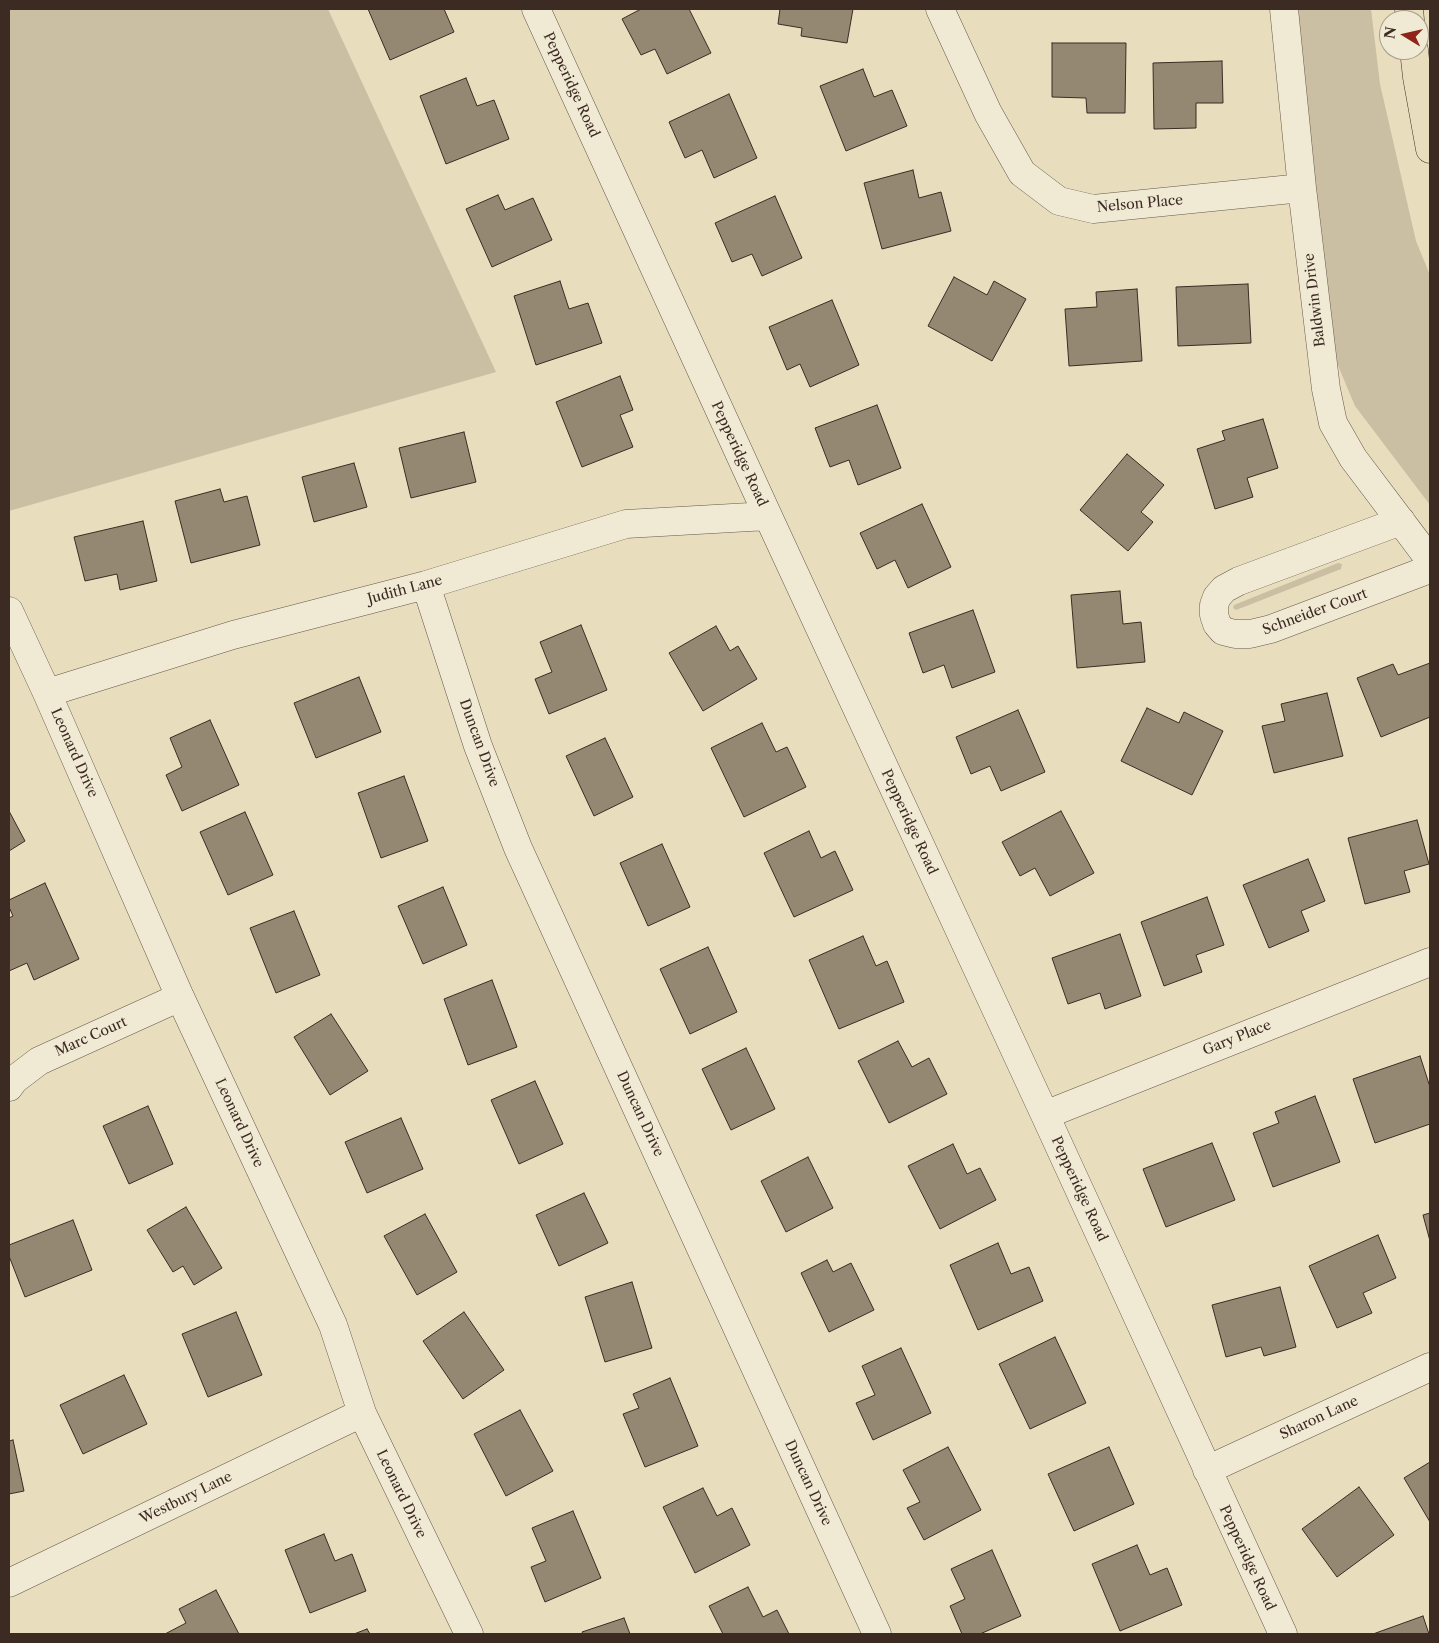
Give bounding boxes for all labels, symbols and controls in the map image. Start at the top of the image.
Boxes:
north arrow [1379,10,1429,60]
text: N [1380,25,1400,40]
street label: Pepperidge Road [539,30,603,140]
street label: Nelson Place [1096,192,1184,216]
street label: Baldwin Drive [1301,252,1329,348]
street label: Pepperidge Road [707,399,771,509]
street label: Judith Lane [366,572,444,608]
street label: Schneider Court [1260,585,1370,639]
street label: Duncan Drive [455,697,503,789]
street label: Leonard Drive [47,706,101,800]
street label: Pepperidge Road [877,767,941,877]
street label: Marc Court [52,1014,130,1060]
street label: Gary Place [1200,1017,1274,1059]
street label: Duncan Drive [613,1069,667,1159]
street label: Leonard Drive [211,1076,267,1170]
street label: Pepperidge Road [1047,1134,1111,1244]
street label: Sharon Lane [1277,1393,1361,1443]
street label: Duncan Drive [781,1438,835,1528]
street label: Leonard Drive [372,1447,430,1541]
street label: Westbury Lane [137,1468,235,1528]
street label: Pepperidge Road [1215,1503,1279,1613]

